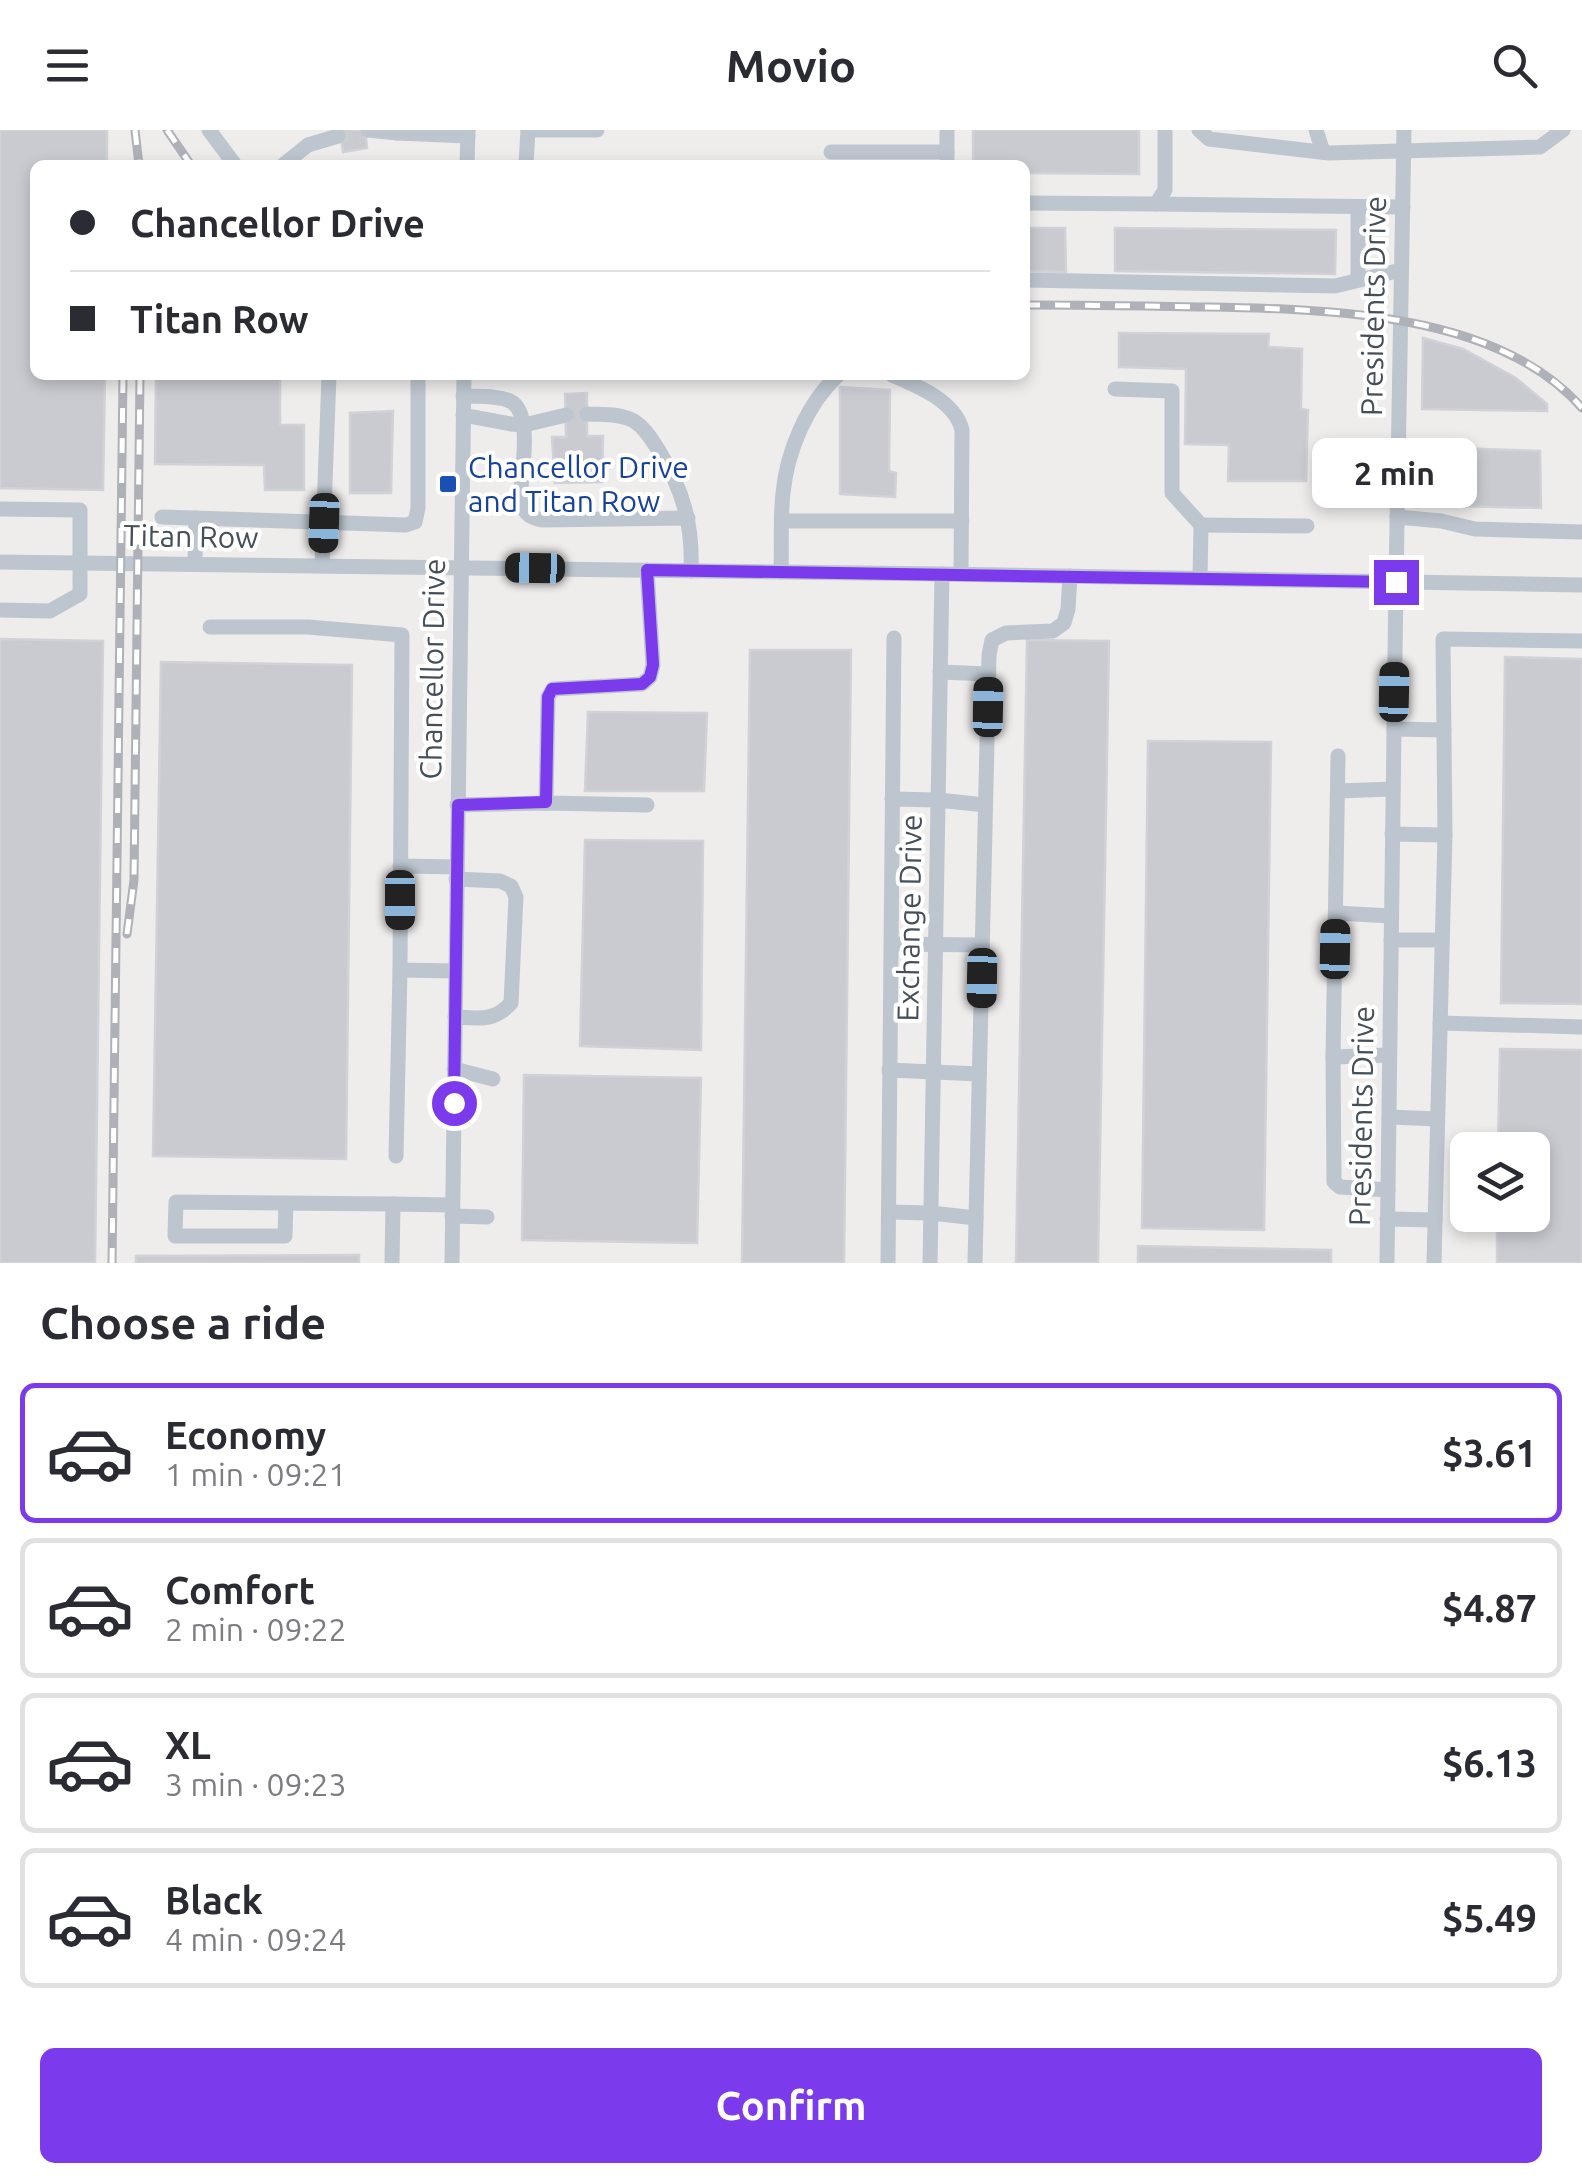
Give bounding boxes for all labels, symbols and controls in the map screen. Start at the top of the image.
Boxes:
icon: menu [40,38,95,93]
icon: search [1487,38,1542,93]
text: Movio [726,40,856,91]
street label: Presidents Drive [1354,196,1392,416]
text: Chancellor Drive [130,202,425,244]
text: Titan Row [130,298,309,340]
callout: 2 min [1314,437,1478,507]
place label: Chancellor Drive and Titan Row [468,450,689,518]
text: 2 min [1354,455,1435,491]
marker: Chancellor Drive and Titan Row [437,473,459,495]
car [308,492,340,554]
street label: Titan Row [123,518,259,554]
car [505,552,565,584]
street label: Chancellor Drive [413,558,451,780]
route end [1374,560,1419,605]
car [1378,662,1410,722]
car [972,677,1004,737]
street label: Exchange Drive [890,814,928,1022]
car [385,870,415,930]
car [1319,919,1351,979]
car [966,948,998,1008]
street label: Presidents Drive [1342,1006,1380,1226]
route start [432,1081,477,1126]
map controls [1450,1132,1550,1232]
button: layers [1450,1132,1550,1232]
text: Choose a ride [40,1297,326,1348]
icon: car [45,1408,135,1498]
text: Economy [165,1414,326,1456]
text: $3.61 [1442,1432,1537,1474]
text: 1 min · 09:21 [165,1456,347,1492]
icon: car [45,1563,135,1653]
text: Comfort [165,1569,315,1611]
text: $4.87 [1442,1587,1537,1629]
text: 2 min · 09:22 [165,1611,347,1647]
icon: car [45,1718,135,1808]
text: XL [165,1724,211,1766]
text: $6.13 [1442,1742,1537,1784]
text: 3 min · 09:23 [165,1766,347,1802]
icon: car [45,1873,135,1963]
text: Black [165,1879,263,1921]
text: $5.49 [1442,1897,1537,1939]
text: 4 min · 09:24 [165,1921,347,1957]
button: Confirm [40,2048,1542,2163]

